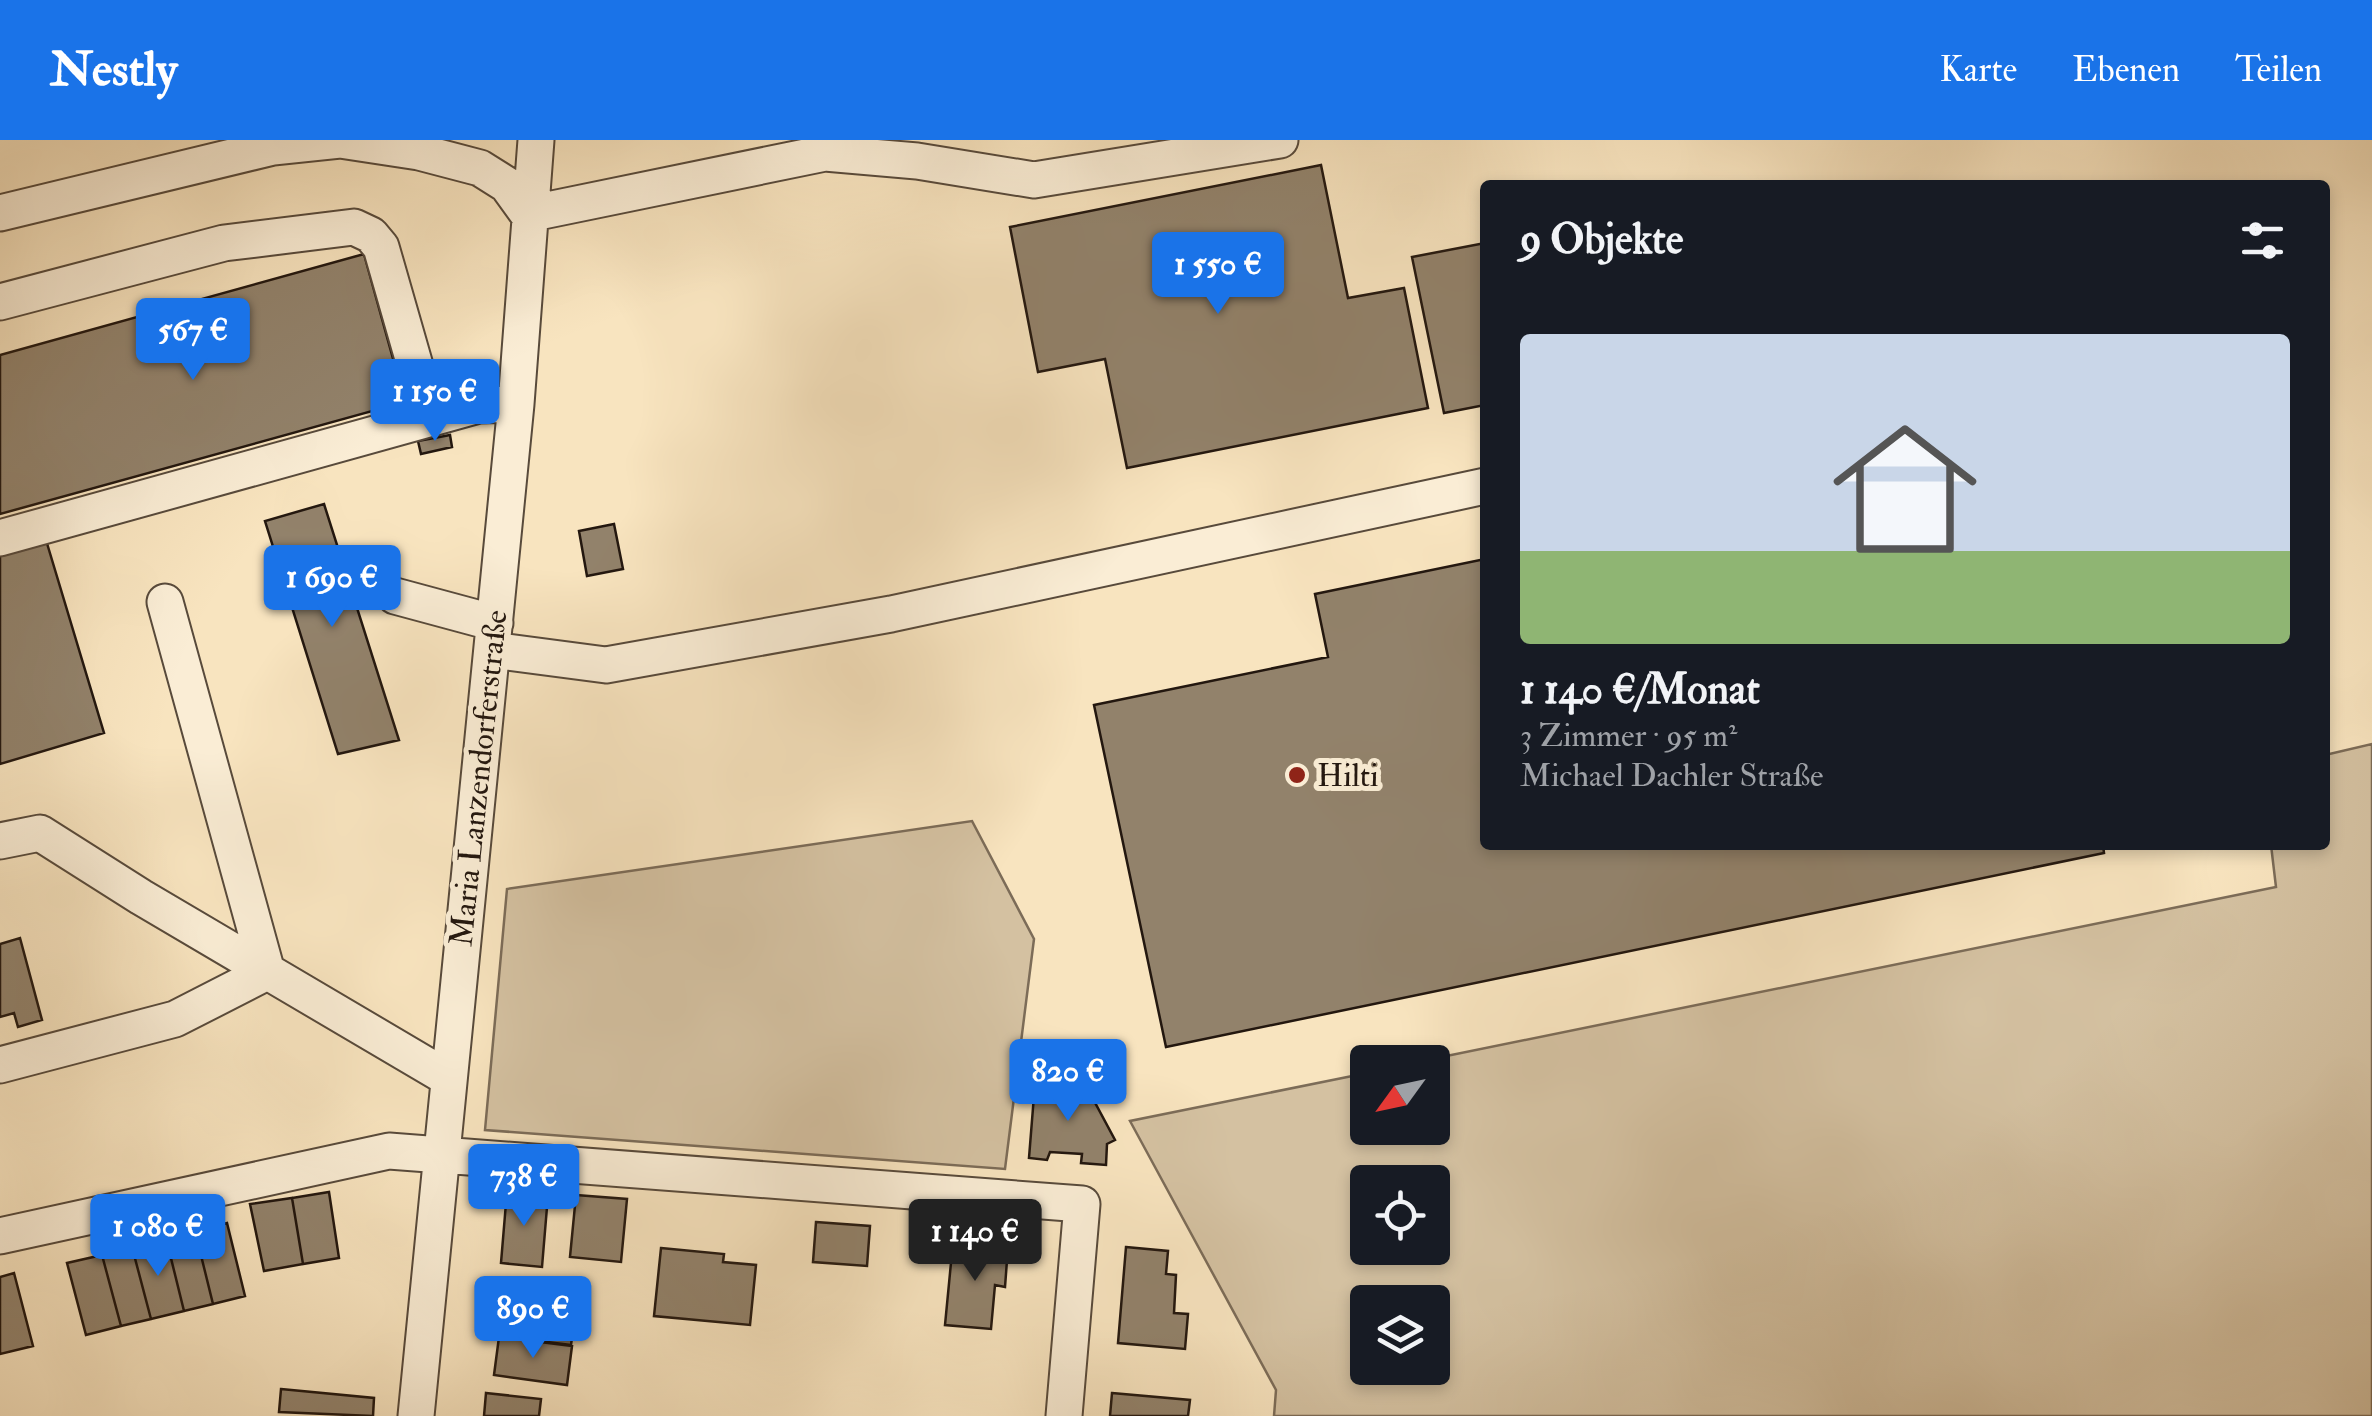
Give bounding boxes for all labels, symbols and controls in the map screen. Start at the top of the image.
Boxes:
text: Nestly [50,40,177,100]
text: Karte [1939,48,2017,92]
text: Ebenen [2072,48,2180,92]
text: Teilen [2235,48,2322,92]
icon: filters [2235,213,2290,268]
text: 9 Objekte [1520,214,1683,266]
pin: 1 550 € [1126,232,1310,317]
text: 1 550 € [1174,244,1262,284]
pin: 567 € [123,298,263,383]
text: 567 € [158,310,228,350]
pin: 1 150 € [343,359,527,444]
text: 1 150 € [392,371,478,411]
icon: home [1815,399,1995,579]
pin: 1 690 € [240,545,424,630]
text: 1 690 € [286,557,378,597]
street label: Maria Lanzendorferstraße [441,608,517,948]
text: 1 140 €/Monat [1520,664,1760,716]
text: 3 Zimmer · 95 m² [1520,716,1737,756]
place label: Hilti [1317,756,1379,796]
text: Michael Dachler Straße [1520,756,1823,796]
marker: Hilti [1286,764,1308,786]
pin: 820 € [998,1039,1138,1124]
north arrow [1350,1045,1450,1145]
map controls [1350,1045,1450,1385]
text: 820 € [1031,1051,1105,1091]
pin: 738 € [454,1144,594,1229]
text: 738 € [490,1156,558,1196]
button: locate [1350,1165,1450,1265]
pin: 1 080 € [66,1194,250,1279]
pin: 1 140 € [883,1199,1067,1284]
text: 1 080 € [112,1206,204,1246]
text: 1 140 € [931,1211,1019,1251]
pin: 890 € [463,1276,603,1361]
button: layers [1350,1285,1450,1385]
text: 890 € [496,1288,570,1328]

